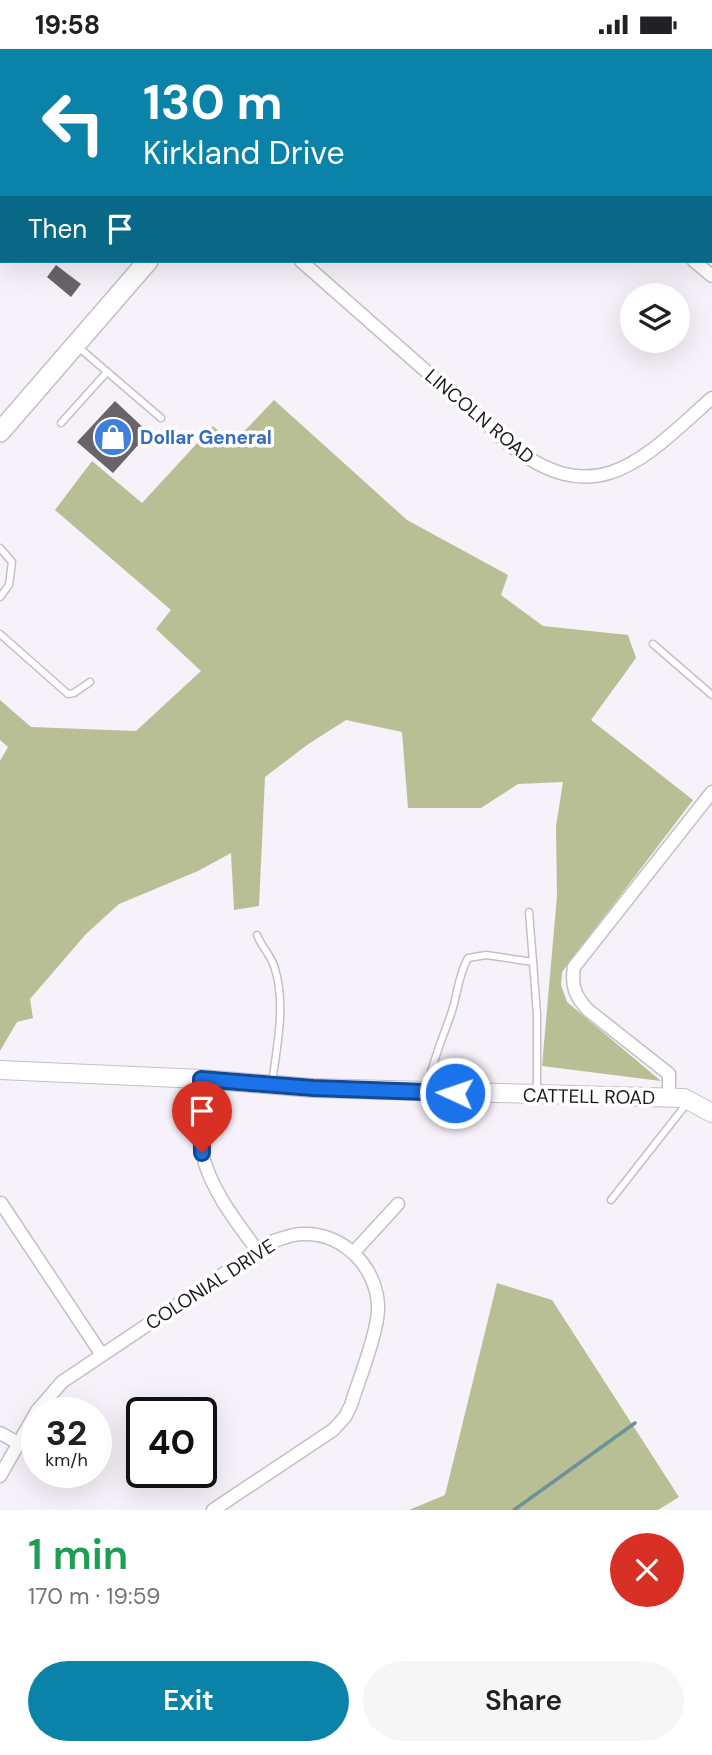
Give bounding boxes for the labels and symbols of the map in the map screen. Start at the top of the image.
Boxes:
street label: LINCOLN ROAD [420,363,539,469]
shop icon: Dollar General [92,416,134,458]
place label: Dollar General [140,425,272,450]
position arrow [418,1056,492,1130]
pin [172,1081,232,1153]
street label: CATTELL ROAD [523,1083,655,1110]
street label: COLONIAL DRIVE [141,1233,280,1336]
speed limit sign: 40 [126,1397,217,1488]

